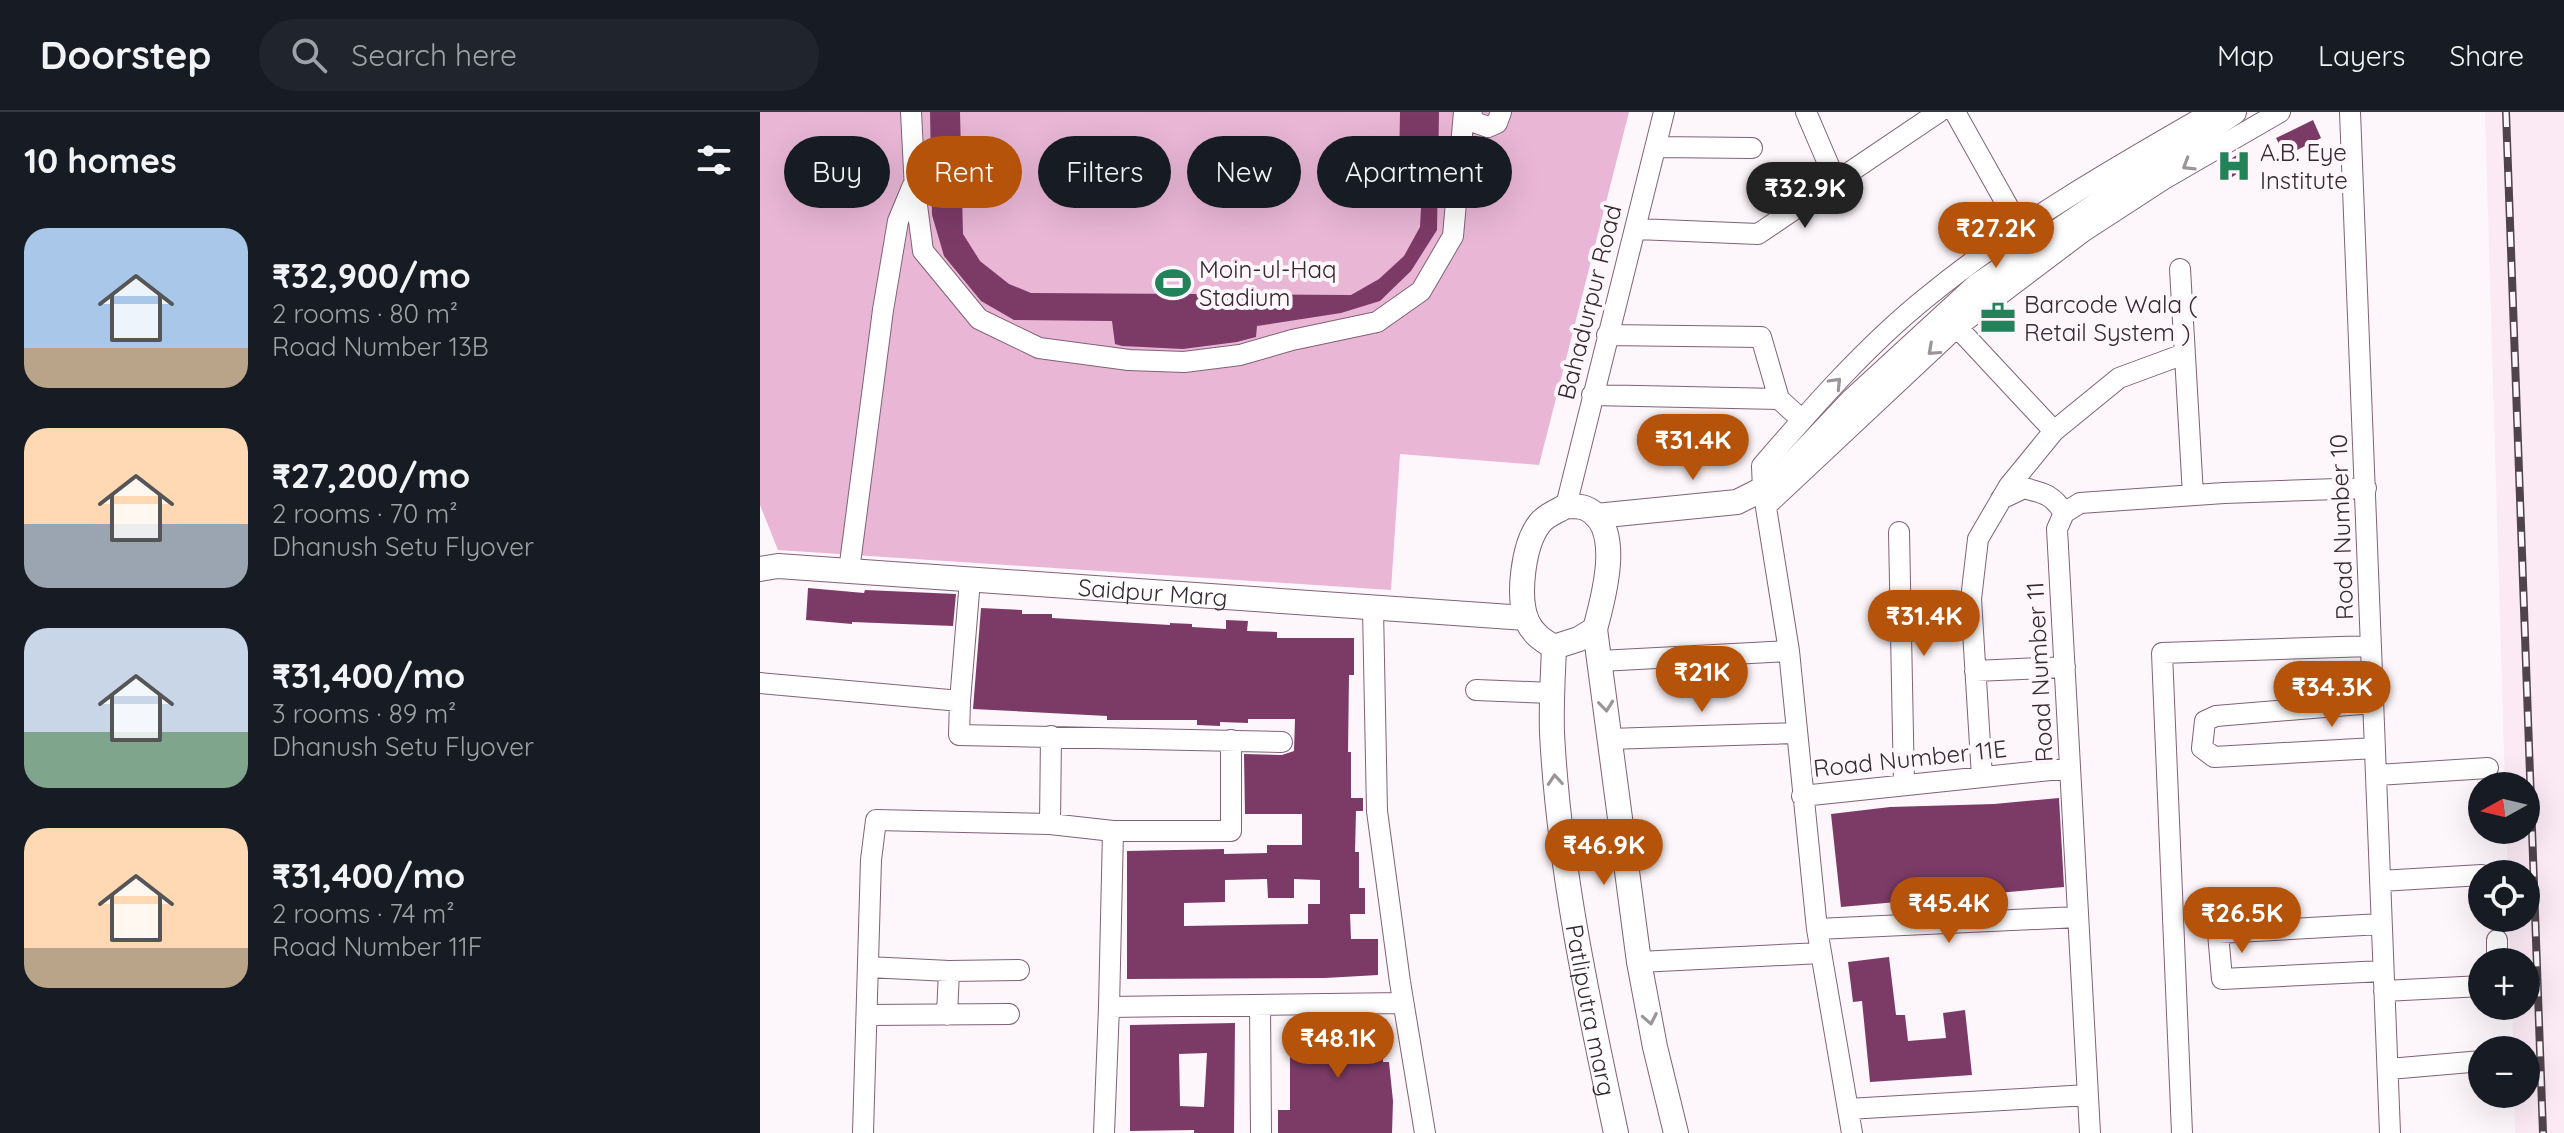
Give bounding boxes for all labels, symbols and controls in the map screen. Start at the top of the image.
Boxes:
search box [259,19,819,91]
text: Doorstep [40,31,211,79]
icon: search [287,33,331,77]
text: Search here [351,36,517,74]
text: Map [2217,38,2274,73]
text: Layers [2318,38,2405,73]
text: Share [2449,38,2524,73]
chip: Buy [784,136,890,208]
chip: Rent [906,136,1022,208]
chip: Filters [1038,136,1171,208]
chip: New [1187,136,1301,208]
chip: Apartment [1317,136,1512,208]
place label: A.B. Eye Institute [2260,137,2348,195]
icon: filters [692,138,736,182]
text: 10 homes [24,139,177,182]
hospital icon: A.B. Eye Institute [2215,147,2253,185]
one-way arrow [2182,155,2197,171]
pin: ₹32.9K [1740,162,1870,230]
text: ₹32.9K [1764,171,1846,204]
street label: Bahadurpur Road [1550,201,1628,403]
pin: ₹27.2K [1931,202,2061,270]
text: ₹27.2K [1956,211,2036,244]
text: ₹32,900/mo [272,254,471,297]
place label: Moin-ul-Haq Stadium [1199,254,1337,312]
icon: home [88,260,184,356]
sports icon: Moin-ul-Haq Stadium [1154,264,1192,302]
place label: Barcode Wala ( Retail System ) [2024,289,2198,347]
text: 2 rooms · 80 m² [272,297,458,330]
office icon: Barcode Wala ( Retail System ) [1979,299,2017,337]
text: Road Number 13B [272,330,489,363]
one-way arrow [1927,340,1942,354]
one-way arrow [1826,378,1840,393]
pin: ₹31.4K [1628,414,1758,482]
text: ₹31.4K [1655,423,1731,456]
street label: Road Number 10 [2323,433,2359,621]
text: ₹27,200/mo [272,454,470,497]
icon: home [88,460,184,556]
text: 2 rooms · 70 m² [272,497,457,530]
text: Dhanush Setu Flyover [272,530,534,563]
street label: Saidpur Marg [1077,572,1229,612]
street label: Road Number 11 [2019,581,2059,763]
pin: ₹31.4K [1859,590,1989,658]
text: ₹31.4K [1886,599,1962,632]
pin: ₹21K [1655,646,1749,714]
text: ₹31,400/mo [272,654,465,697]
text: ₹21K [1674,655,1730,688]
icon: home [88,660,184,756]
pin: ₹34.3K [2267,661,2397,729]
text: ₹34.3K [2291,670,2373,703]
text: 3 rooms · 89 m² [272,697,456,730]
one-way arrow [1597,700,1614,713]
text: Dhanush Setu Flyover [272,730,534,763]
street label: Road Number 11E [1812,733,2008,783]
north arrow [2468,772,2540,844]
map controls [2468,772,2540,1108]
one-way arrow [1547,774,1564,787]
pin: ₹46.9K [1539,819,1669,887]
text: ₹46.9K [1563,828,1645,861]
text: ₹31,400/mo [272,854,465,897]
icon: home [88,860,184,956]
button: locate [2468,860,2540,932]
pin: ₹45.4K [1884,877,2014,945]
text: ₹45.4K [1908,886,1990,919]
pin: ₹26.5K [2177,887,2307,955]
text: ₹26.5K [2201,896,2283,929]
text: 2 rooms · 74 m² [272,897,455,930]
street label: Patliputra marg [1560,922,1623,1099]
text: Road Number 11F [272,930,483,963]
button: + [2468,948,2540,1020]
pin: ₹48.1K [1273,1012,1403,1080]
one-way arrow [1640,1012,1657,1026]
text: ₹48.1K [1300,1021,1376,1054]
button: − [2468,1036,2540,1108]

